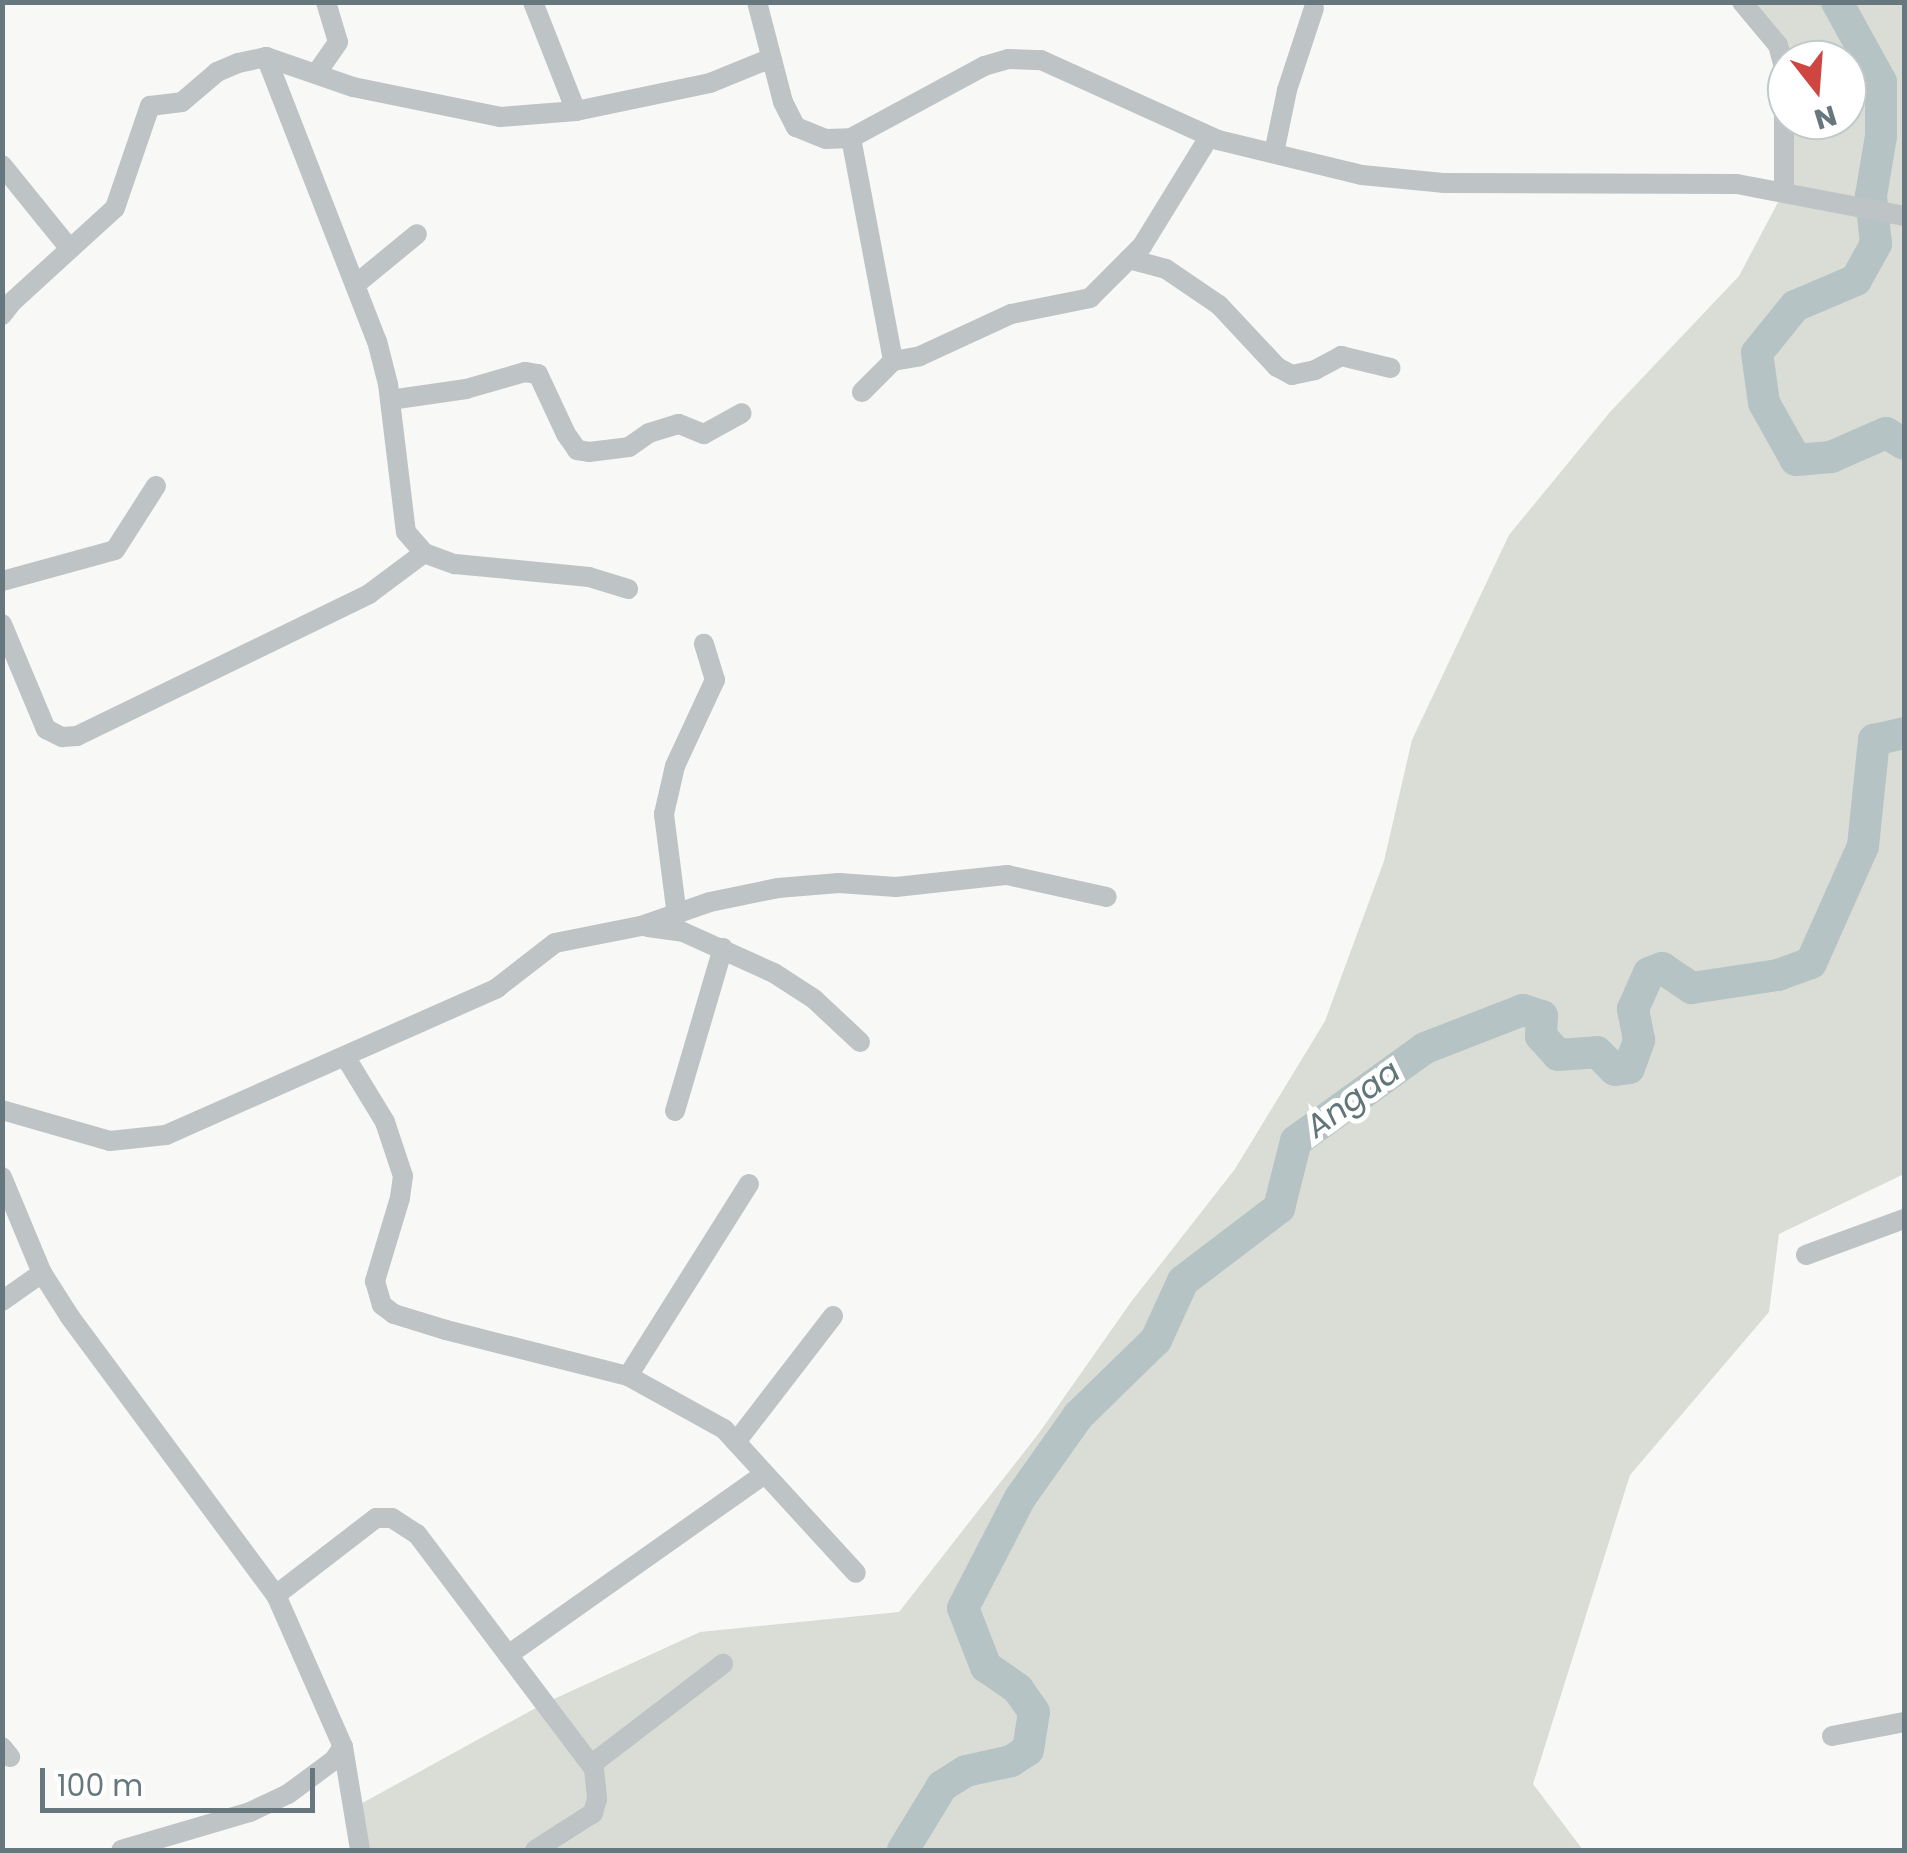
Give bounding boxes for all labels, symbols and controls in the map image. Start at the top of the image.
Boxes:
north arrow [1767,40,1867,140]
text: N [1810,96,1841,139]
water label: Angaa [1298,1052,1408,1146]
scale bar [45,1748,320,1810]
text: 100 m [57,1764,143,1807]

